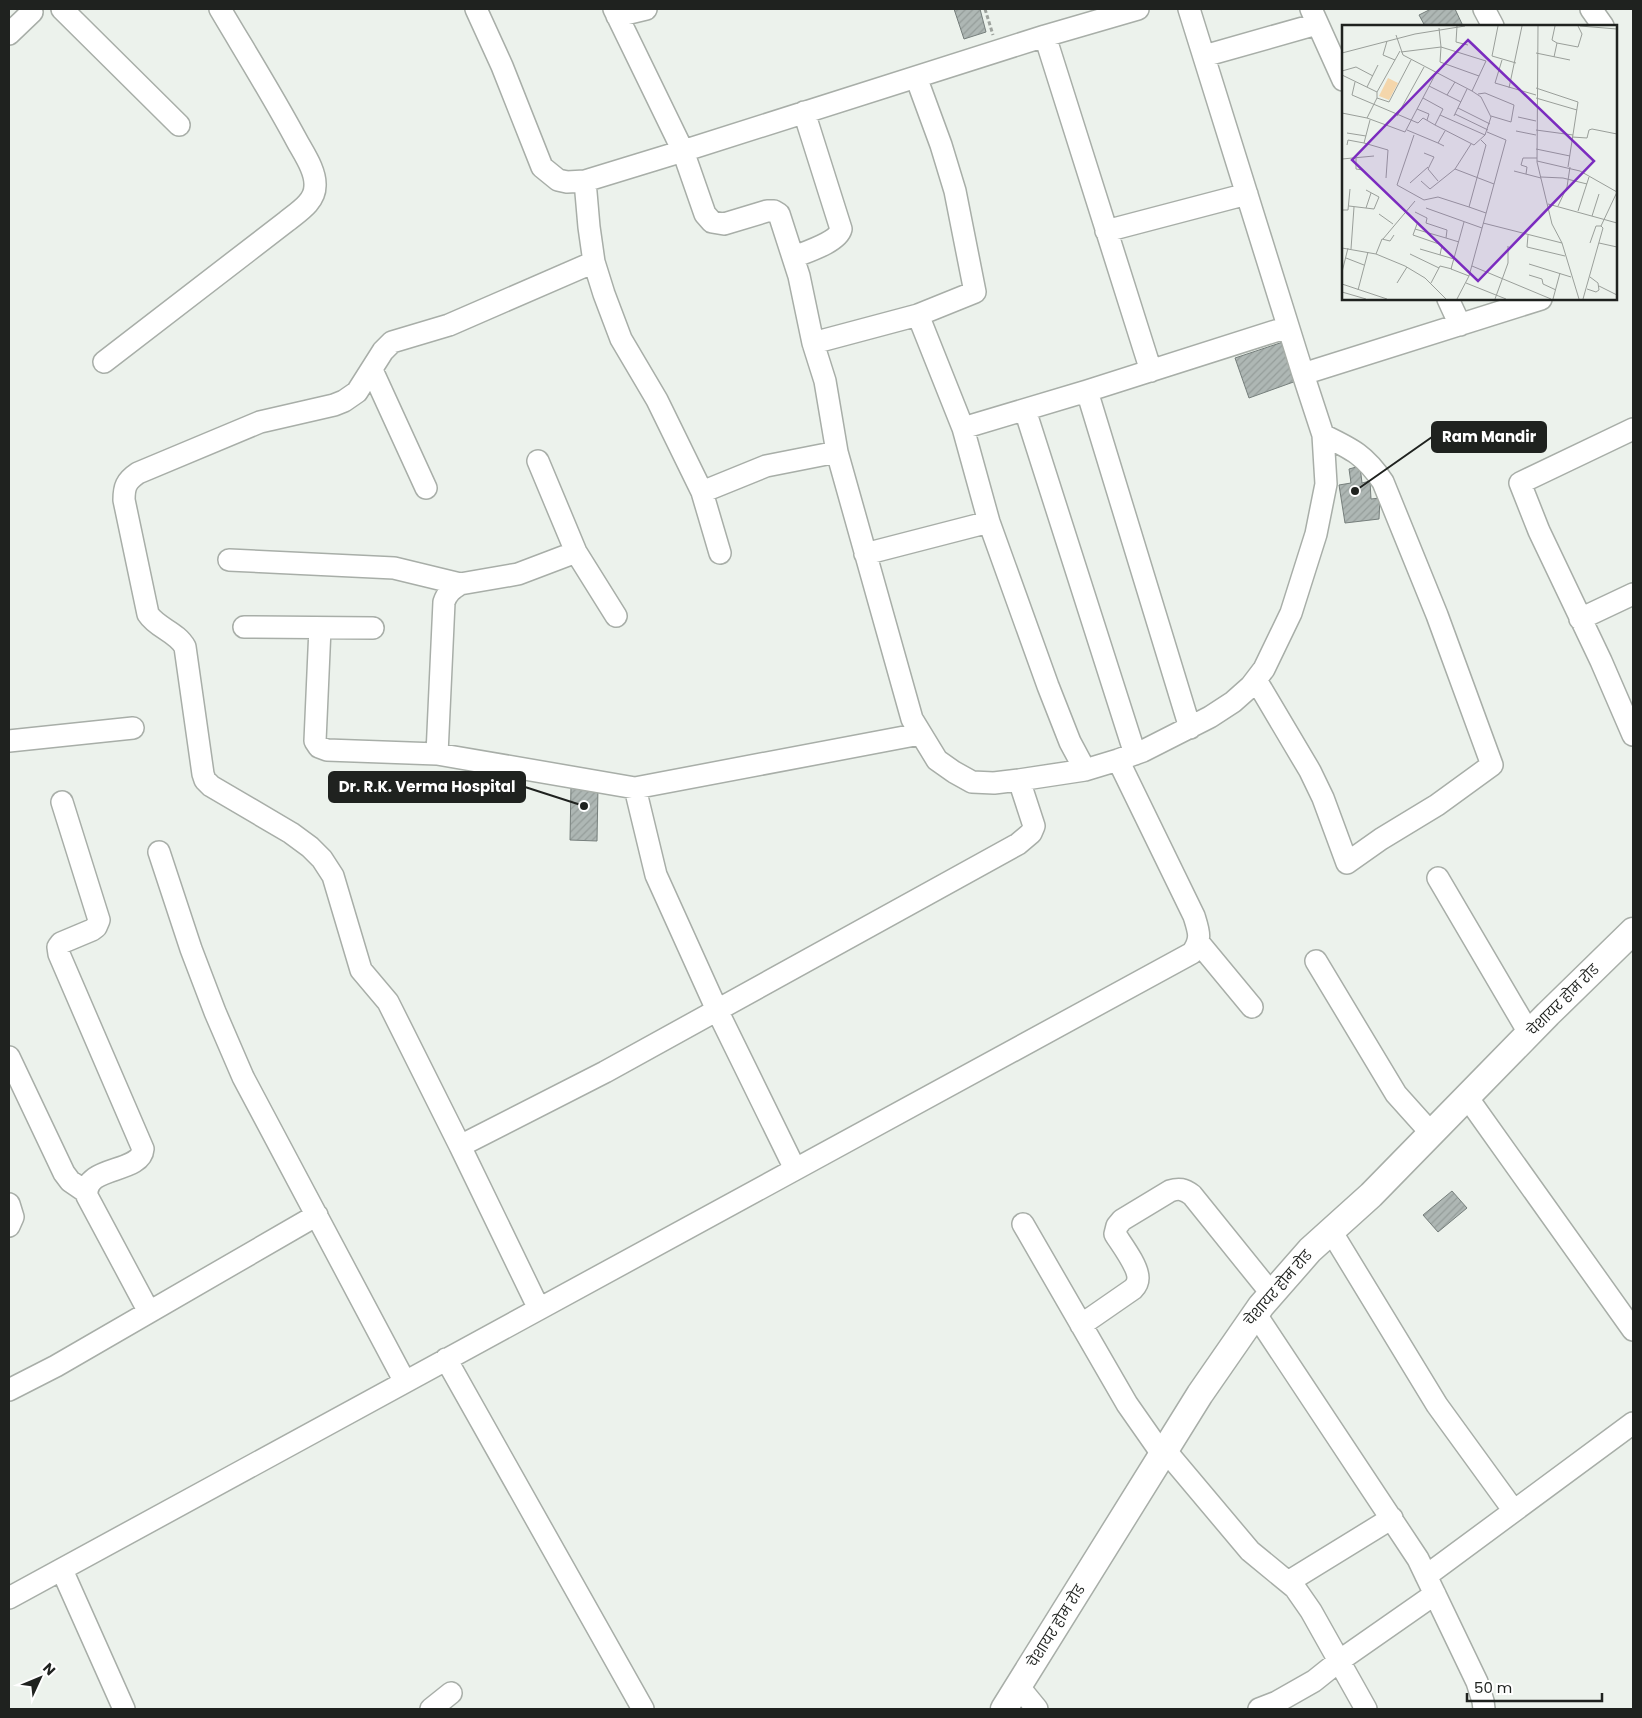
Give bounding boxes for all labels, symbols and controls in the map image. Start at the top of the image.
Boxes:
inset map [1342,25,1617,300]
callout: Ram Mandir [1432,422,1546,452]
text: Ram Mandir [1442,426,1537,447]
callout: Dr. R.K. Verma Hospital [329,772,525,802]
text: Dr. R.K. Verma Hospital [339,776,515,797]
street label: चेशायर होम रोड [1522,959,1604,1041]
street label: चेशायर होम रोड [1239,1245,1317,1331]
street label: चेशायर होम रोड [1022,1580,1090,1672]
north arrow [15,1653,65,1703]
text: N [39,1658,60,1680]
scale bar [1467,1670,1602,1702]
text: 50 m [1474,1677,1512,1698]

